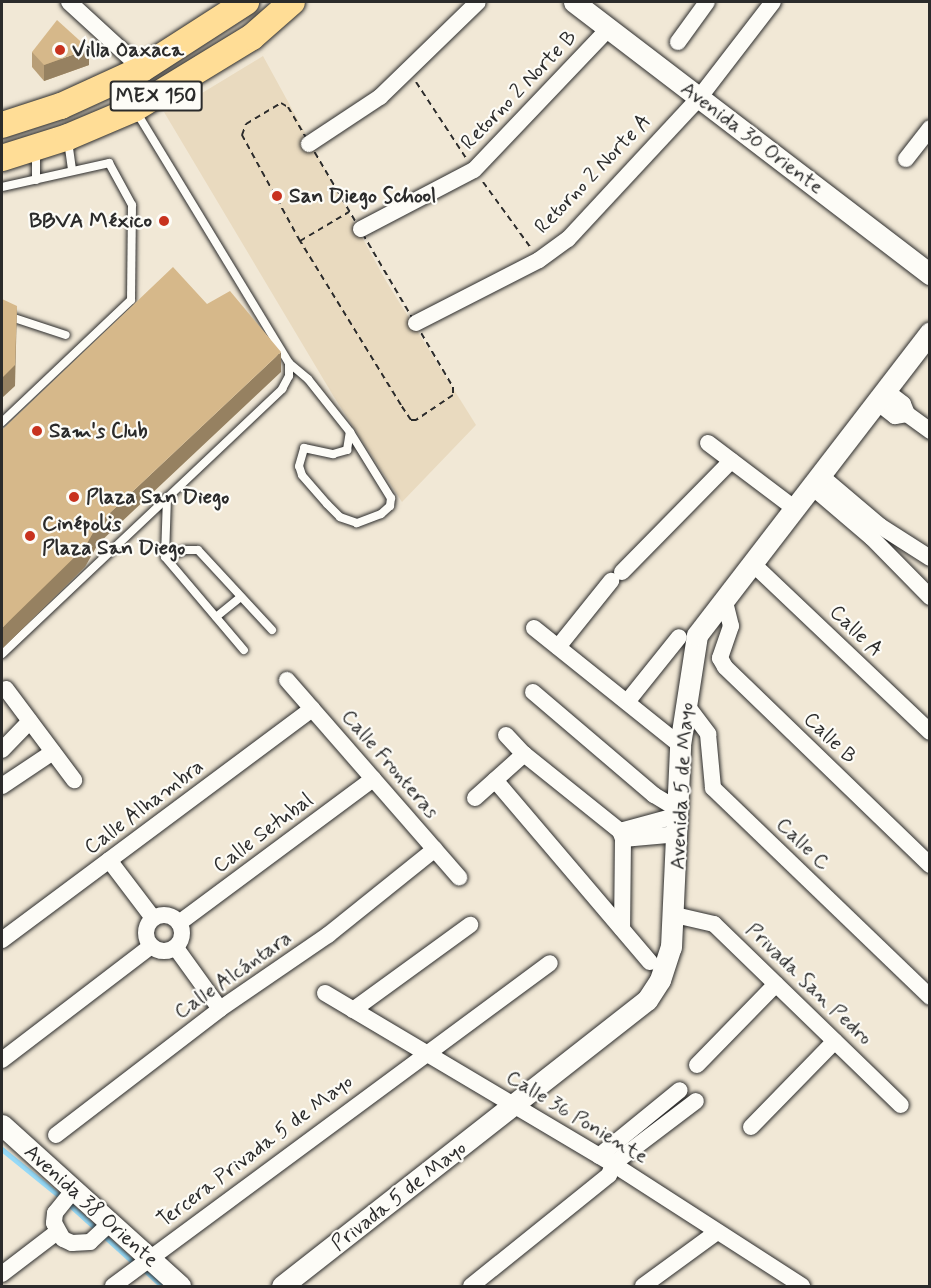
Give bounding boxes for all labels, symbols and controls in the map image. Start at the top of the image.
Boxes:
street label: Retorno 2 Norte B [456,25,582,155]
place label: Villa Oaxaca [72,37,185,63]
marker: Villa Oaxaca [53,43,67,57]
street label: Avenida 30 Oriente [676,76,828,200]
road number: MEX 150 [110,79,202,113]
street label: Retorno 2 Norte A [529,109,657,239]
place label: San Diego School [289,183,435,209]
marker: San Diego School [270,189,284,203]
place label: BBVA México [29,208,152,234]
marker: BBVA México [157,214,171,228]
place label: Sam's Club [49,418,152,444]
marker: Sam's Club [30,424,44,438]
place label: Plaza San Diego [86,484,227,510]
marker: Plaza San Diego [67,490,81,504]
place label: Cinépolis Plaza San Diego [42,511,183,561]
marker: Cinépolis Plaza San Diego [23,529,37,543]
street label: Calle A [824,600,888,662]
street label: Avenida 5 de Mayo [665,701,699,871]
street label: Calle Fronteras [336,704,444,824]
street label: Calle B [798,707,862,769]
street label: Calle Alhambra [79,753,209,861]
street label: Calle Setubal [208,787,318,879]
street label: Calle C [771,812,835,876]
street label: Privada San Pedro [742,919,876,1049]
street label: Calle Alcántara [169,925,297,1025]
street label: Calle 36 Poniente [501,1065,653,1169]
street label: Tercera Privada 5 de Mayo [153,1070,357,1232]
street label: Privada 5 de Mayo [326,1135,472,1257]
street label: Avenida 38 Oriente [19,1139,163,1273]

